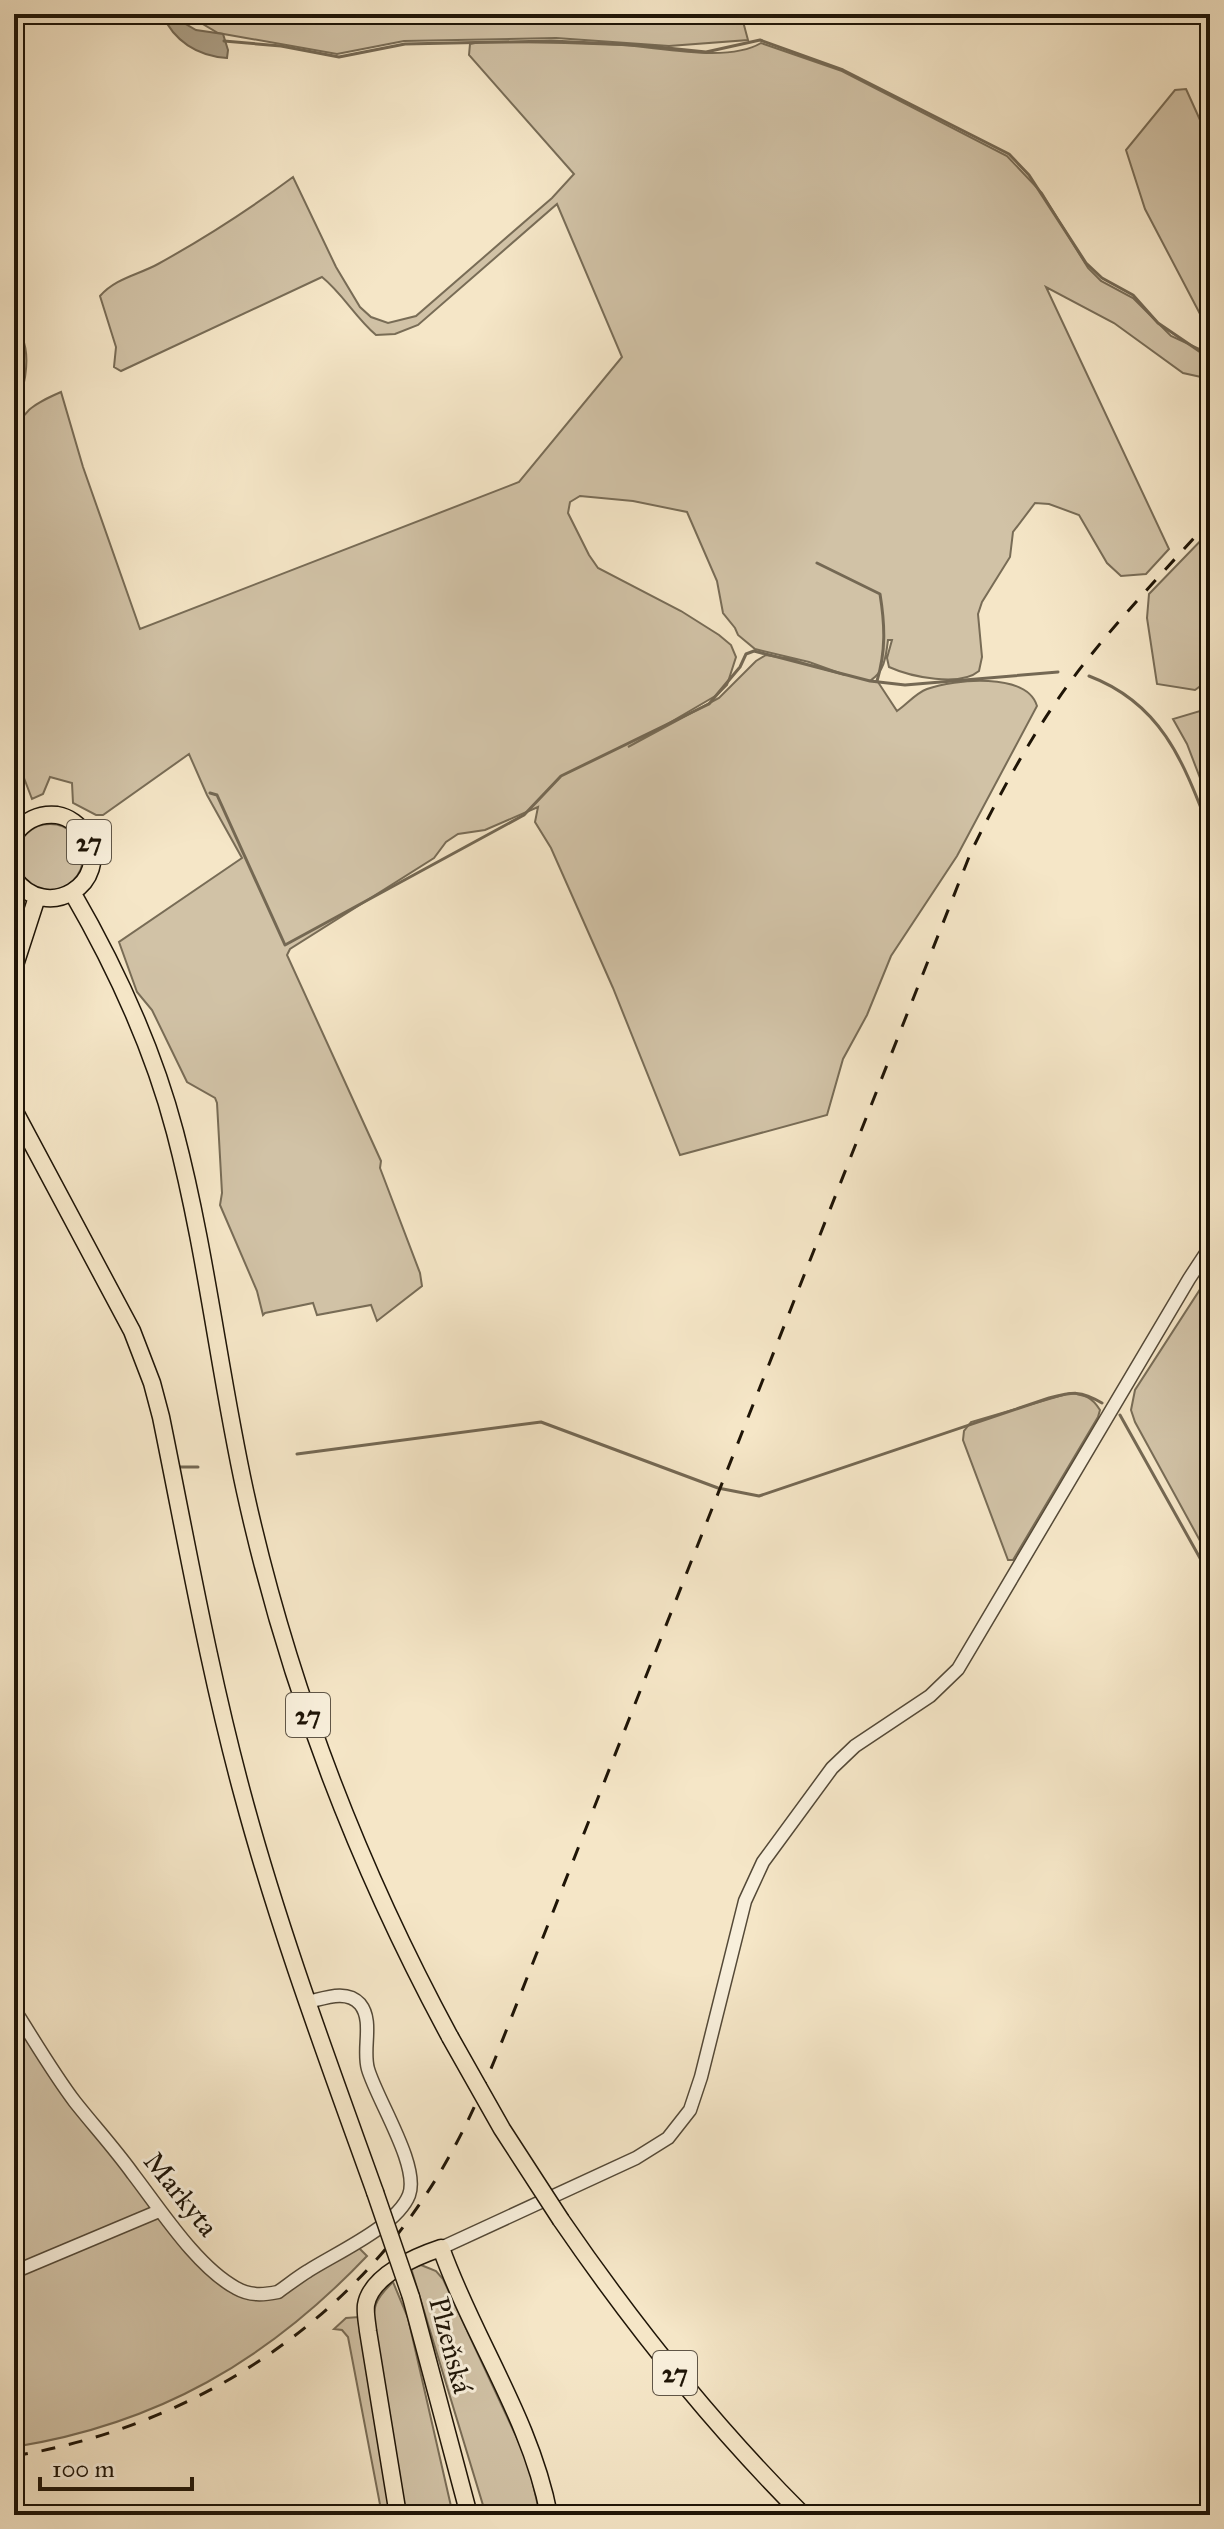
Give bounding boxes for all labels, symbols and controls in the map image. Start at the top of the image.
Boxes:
road number: 27 [67,820,111,864]
road number: 27 [286,1693,330,1737]
street label: Markyta [136,2145,226,2244]
street label: Plzeňská [421,2293,481,2397]
road number: 27 [653,2351,697,2395]
scale bar [40,2441,192,2491]
text: 100 m [52,2454,115,2484]

